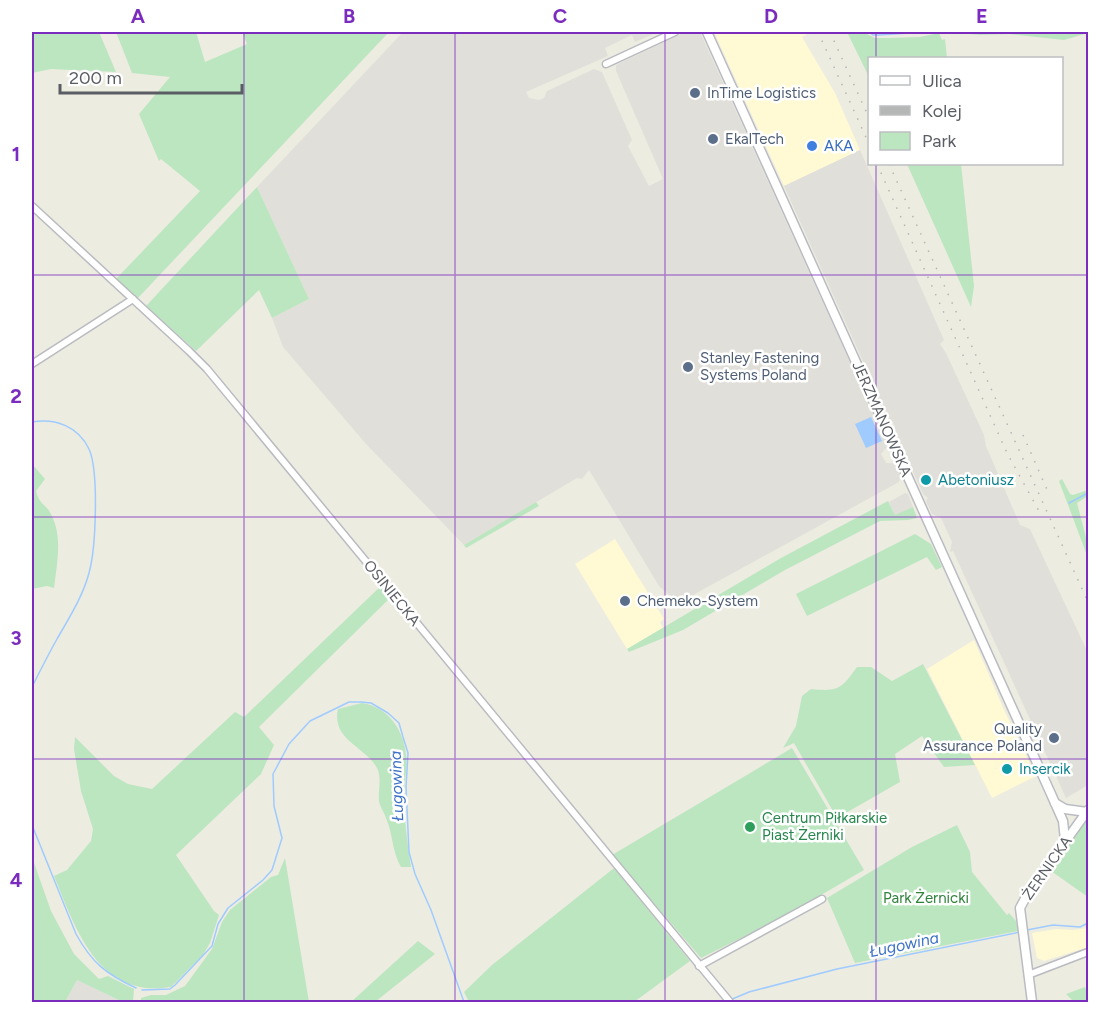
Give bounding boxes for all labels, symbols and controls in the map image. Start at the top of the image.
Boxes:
text: A [131,4,146,28]
text: B [343,4,355,28]
text: C [553,4,567,28]
text: D [764,4,778,28]
text: E [976,4,988,28]
scale bar [60,57,242,95]
legend [868,57,1063,165]
text: 200 m [69,67,122,89]
text: Ulica [922,70,962,92]
place label: InTime Logistics [707,84,816,102]
marker: InTime Logistics [688,86,702,100]
text: Kolej [922,100,962,122]
place label: EkalTech [725,130,784,148]
text: Park [922,130,957,152]
marker: EkalTech [706,132,720,146]
place label: AKA [824,137,853,155]
marker: AKA [805,139,819,153]
text: 1 [12,142,20,166]
place label: Stanley Fastening Systems Poland [700,349,819,384]
street label: JERZMANOWSKA [848,358,916,480]
marker: Stanley Fastening Systems Poland [681,360,695,374]
text: 2 [10,384,22,408]
place label: Abetoniusz [938,471,1014,489]
marker: Abetoniusz [919,473,933,487]
street label: OSINIECKA [360,556,424,630]
place label: Chemeko-System [637,592,758,610]
marker: Chemeko-System [618,594,632,608]
text: 3 [10,626,22,650]
place label: Quality Assurance Poland [923,720,1042,755]
marker: Quality Assurance Poland [1047,731,1061,745]
water label: Ługowina [386,751,407,821]
place label: Insercik [1019,760,1071,778]
marker: Insercik [1000,762,1014,776]
place label: Centrum Piłkarskie Piast Żerniki [762,809,887,844]
marker: Centrum Piłkarskie Piast Żerniki [743,820,757,834]
street label: ŻERNICKA [1018,833,1076,903]
text: 4 [10,868,23,892]
park label: Park Żernicki [883,889,969,907]
water label: Ługowina [868,928,940,961]

